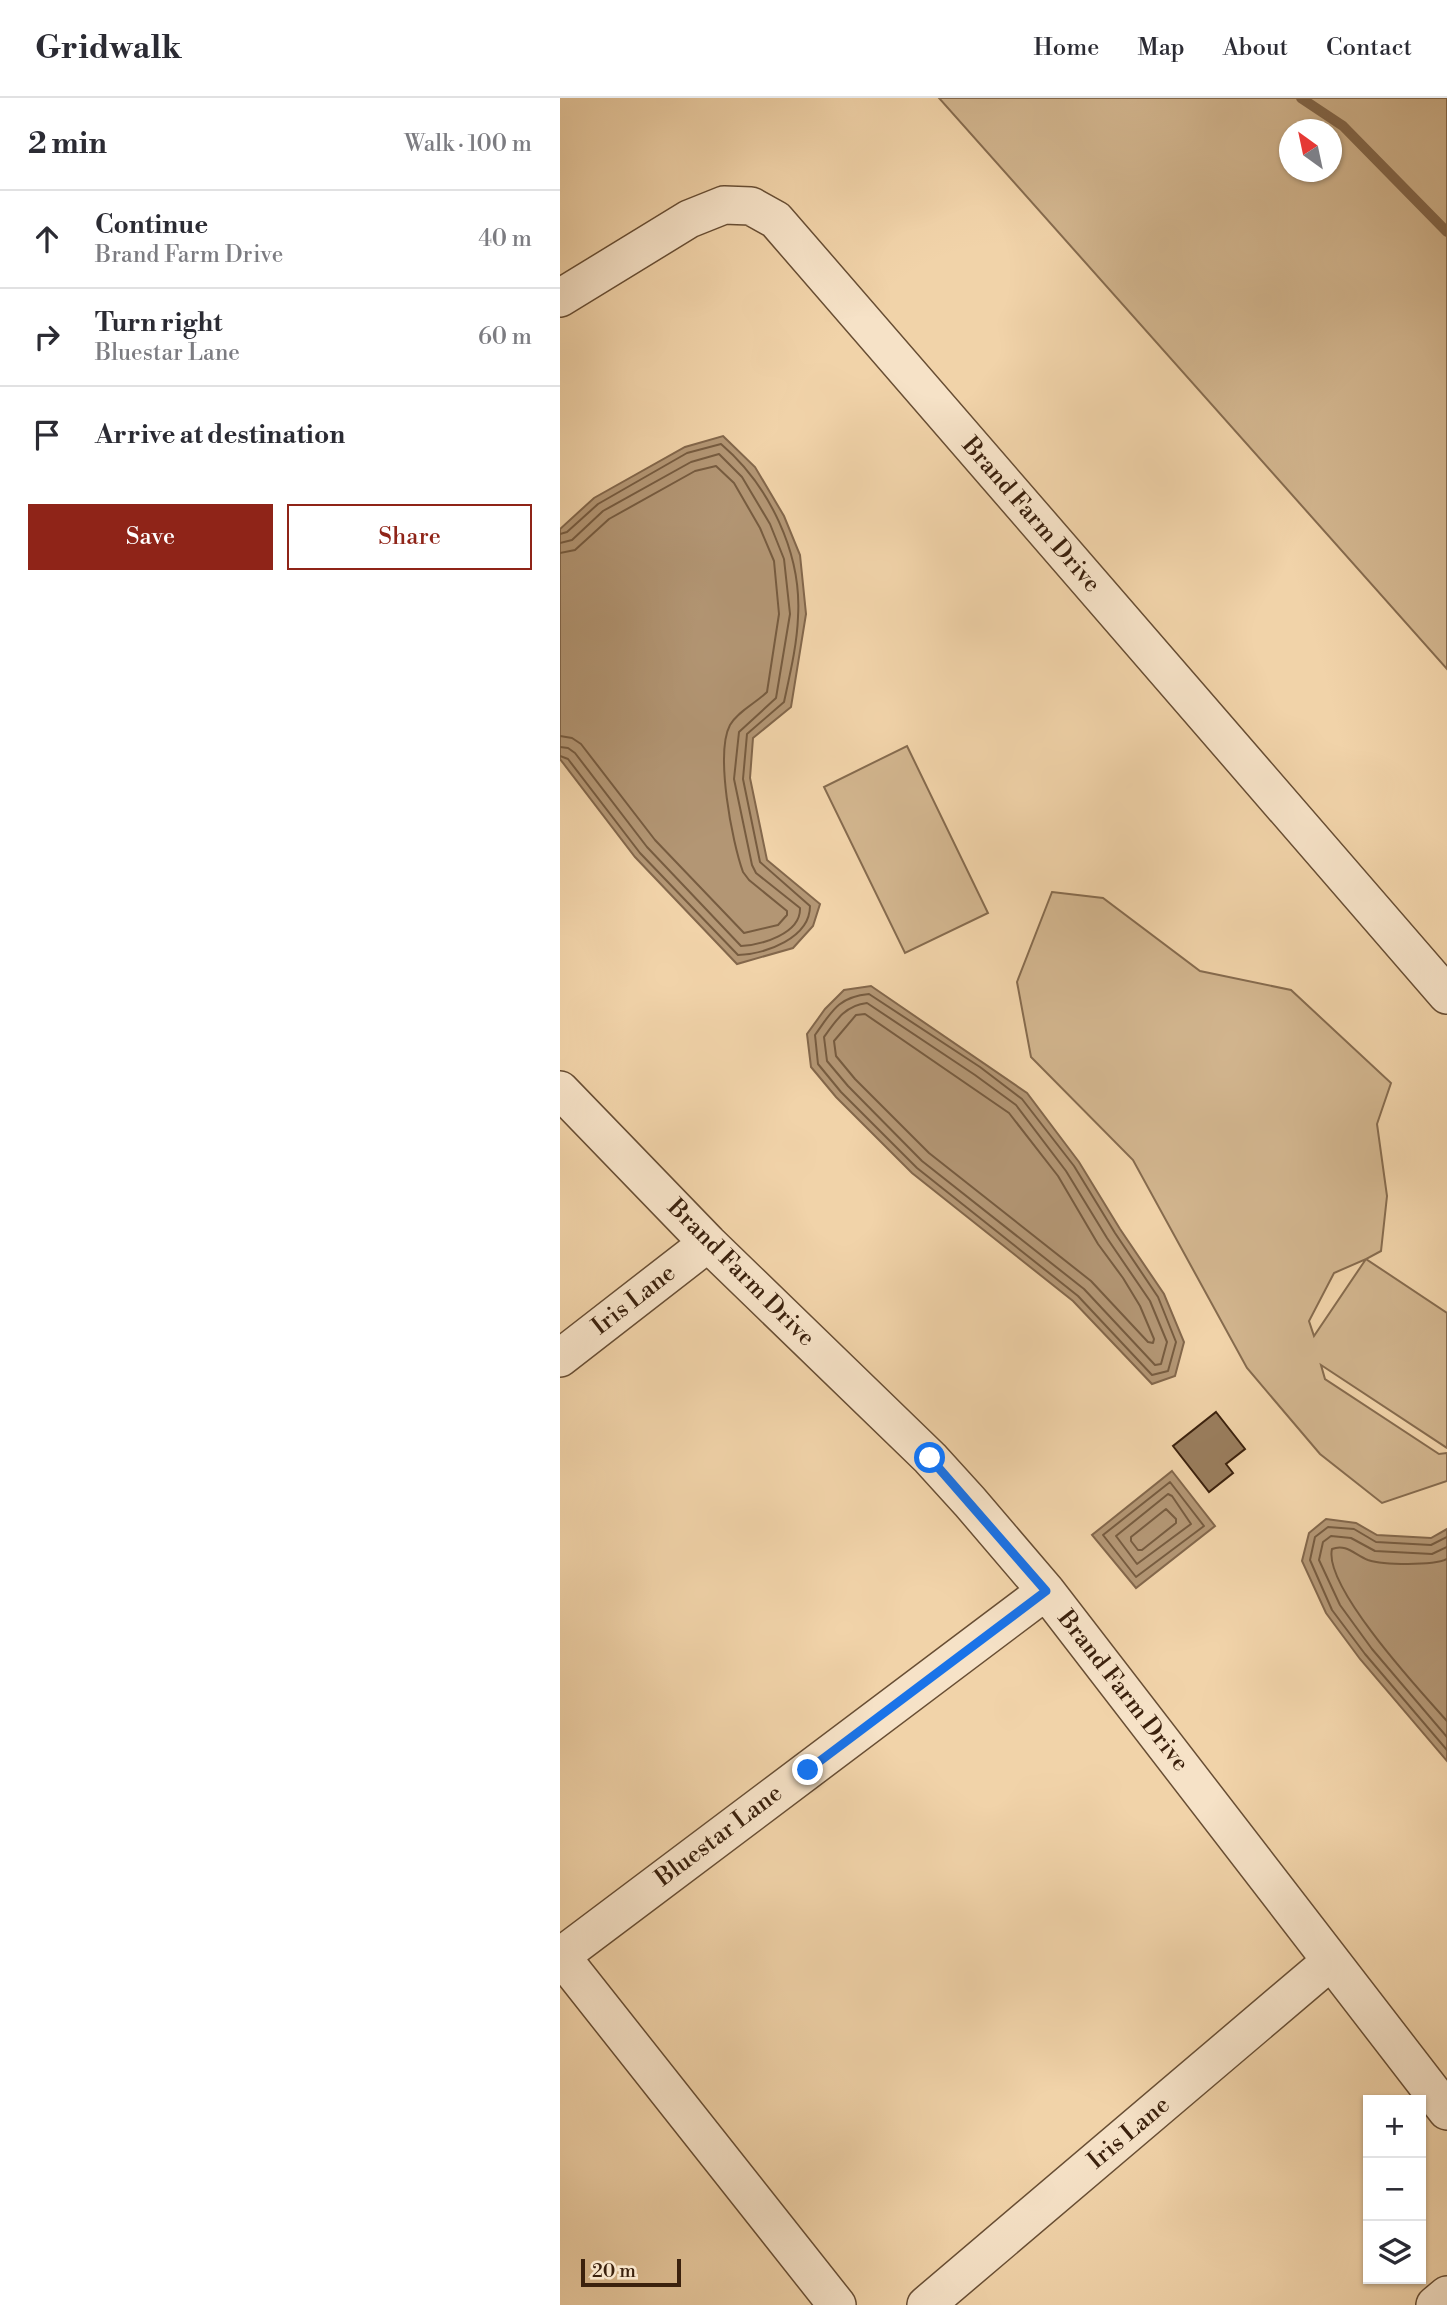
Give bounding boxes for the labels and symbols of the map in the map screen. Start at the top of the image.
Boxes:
north arrow [1279,119,1342,182]
street label: Brand Farm Drive [955,430,1107,599]
street label: Brand Farm Drive [660,1192,821,1353]
street label: Iris Lane [586,1258,682,1342]
route start [914,1442,945,1473]
street label: Brand Farm Drive [1050,1604,1195,1778]
route end [792,1754,823,1785]
street label: Bluestar Lane [649,1778,788,1894]
street label: Iris Lane [1082,2090,1176,2176]
scale bar [581,2256,681,2288]

